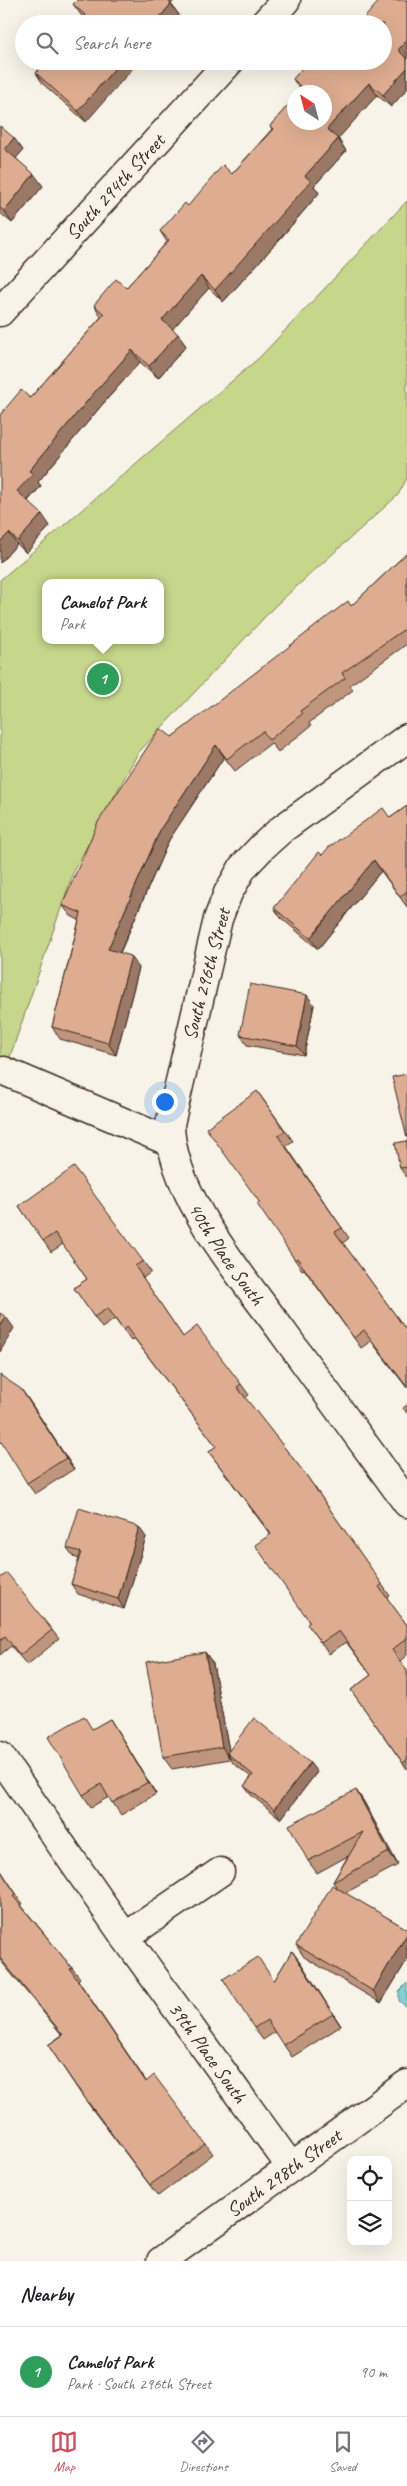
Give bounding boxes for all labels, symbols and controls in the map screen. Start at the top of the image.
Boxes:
search box [15,15,392,70]
icon: search [33,29,61,57]
text: Search here [73,31,150,55]
north arrow [287,85,332,130]
street label: South 294th Street [60,127,172,245]
popup [42,579,164,644]
text: Camelot Park [60,590,146,614]
text: Park [60,614,85,634]
pin: 1 [87,660,119,698]
street label: South 296th Street [177,903,237,1043]
your location [152,1089,178,1115]
street label: 40th Place South [183,1198,270,1311]
street label: 39th Place South [163,1997,253,2108]
street label: South 298th Street [222,2122,348,2223]
map controls [347,2156,392,2246]
button: locate [347,2156,392,2201]
button: layers [347,2201,392,2246]
text: Nearby [20,2281,73,2307]
text: Camelot Park [67,2350,153,2374]
text: 1 [32,2362,40,2382]
text: 90 m [360,2362,387,2382]
text: Park · South 296th Street [67,2374,211,2394]
tab: Map [50,2428,78,2475]
tab: Directions [179,2428,228,2475]
tab: Saved [329,2428,357,2475]

